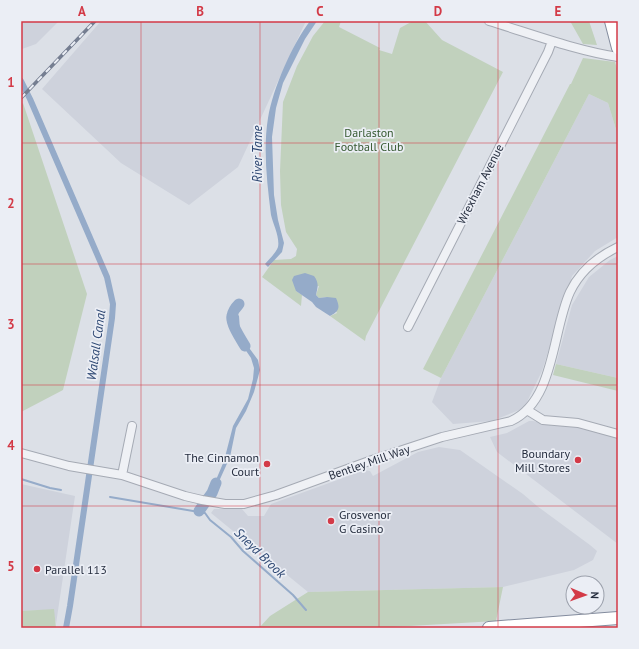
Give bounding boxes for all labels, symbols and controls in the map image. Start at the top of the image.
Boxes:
text: A [78,3,86,20]
text: B [196,3,204,20]
text: C [316,3,324,20]
text: D [434,3,442,20]
text: E [555,3,562,20]
text: 1 [7,74,15,91]
water label: River Tame [249,125,266,183]
park label: Darlaston Football Club [334,125,404,154]
street label: Wrexham Avenue [453,141,507,227]
text: 2 [7,195,15,212]
water label: Walsall Canal [83,308,109,381]
text: 3 [7,316,15,333]
text: 4 [7,437,15,454]
street label: Bentley Mill Way [326,441,412,483]
place label: Boundary Mill Stores [515,446,570,475]
place label: The Cinnamon Court [185,450,259,479]
marker: Boundary Mill Stores [573,455,583,465]
marker: The Cinnamon Court [262,459,272,469]
place label: Grosvenor G Casino [339,507,391,536]
marker: Grosvenor G Casino [326,516,336,526]
water label: Sneyd Brook [231,524,290,583]
text: 5 [7,558,15,575]
place label: Parallel 113 [45,562,107,577]
marker: Parallel 113 [32,564,42,574]
north arrow [565,575,605,615]
text: N [588,591,602,599]

